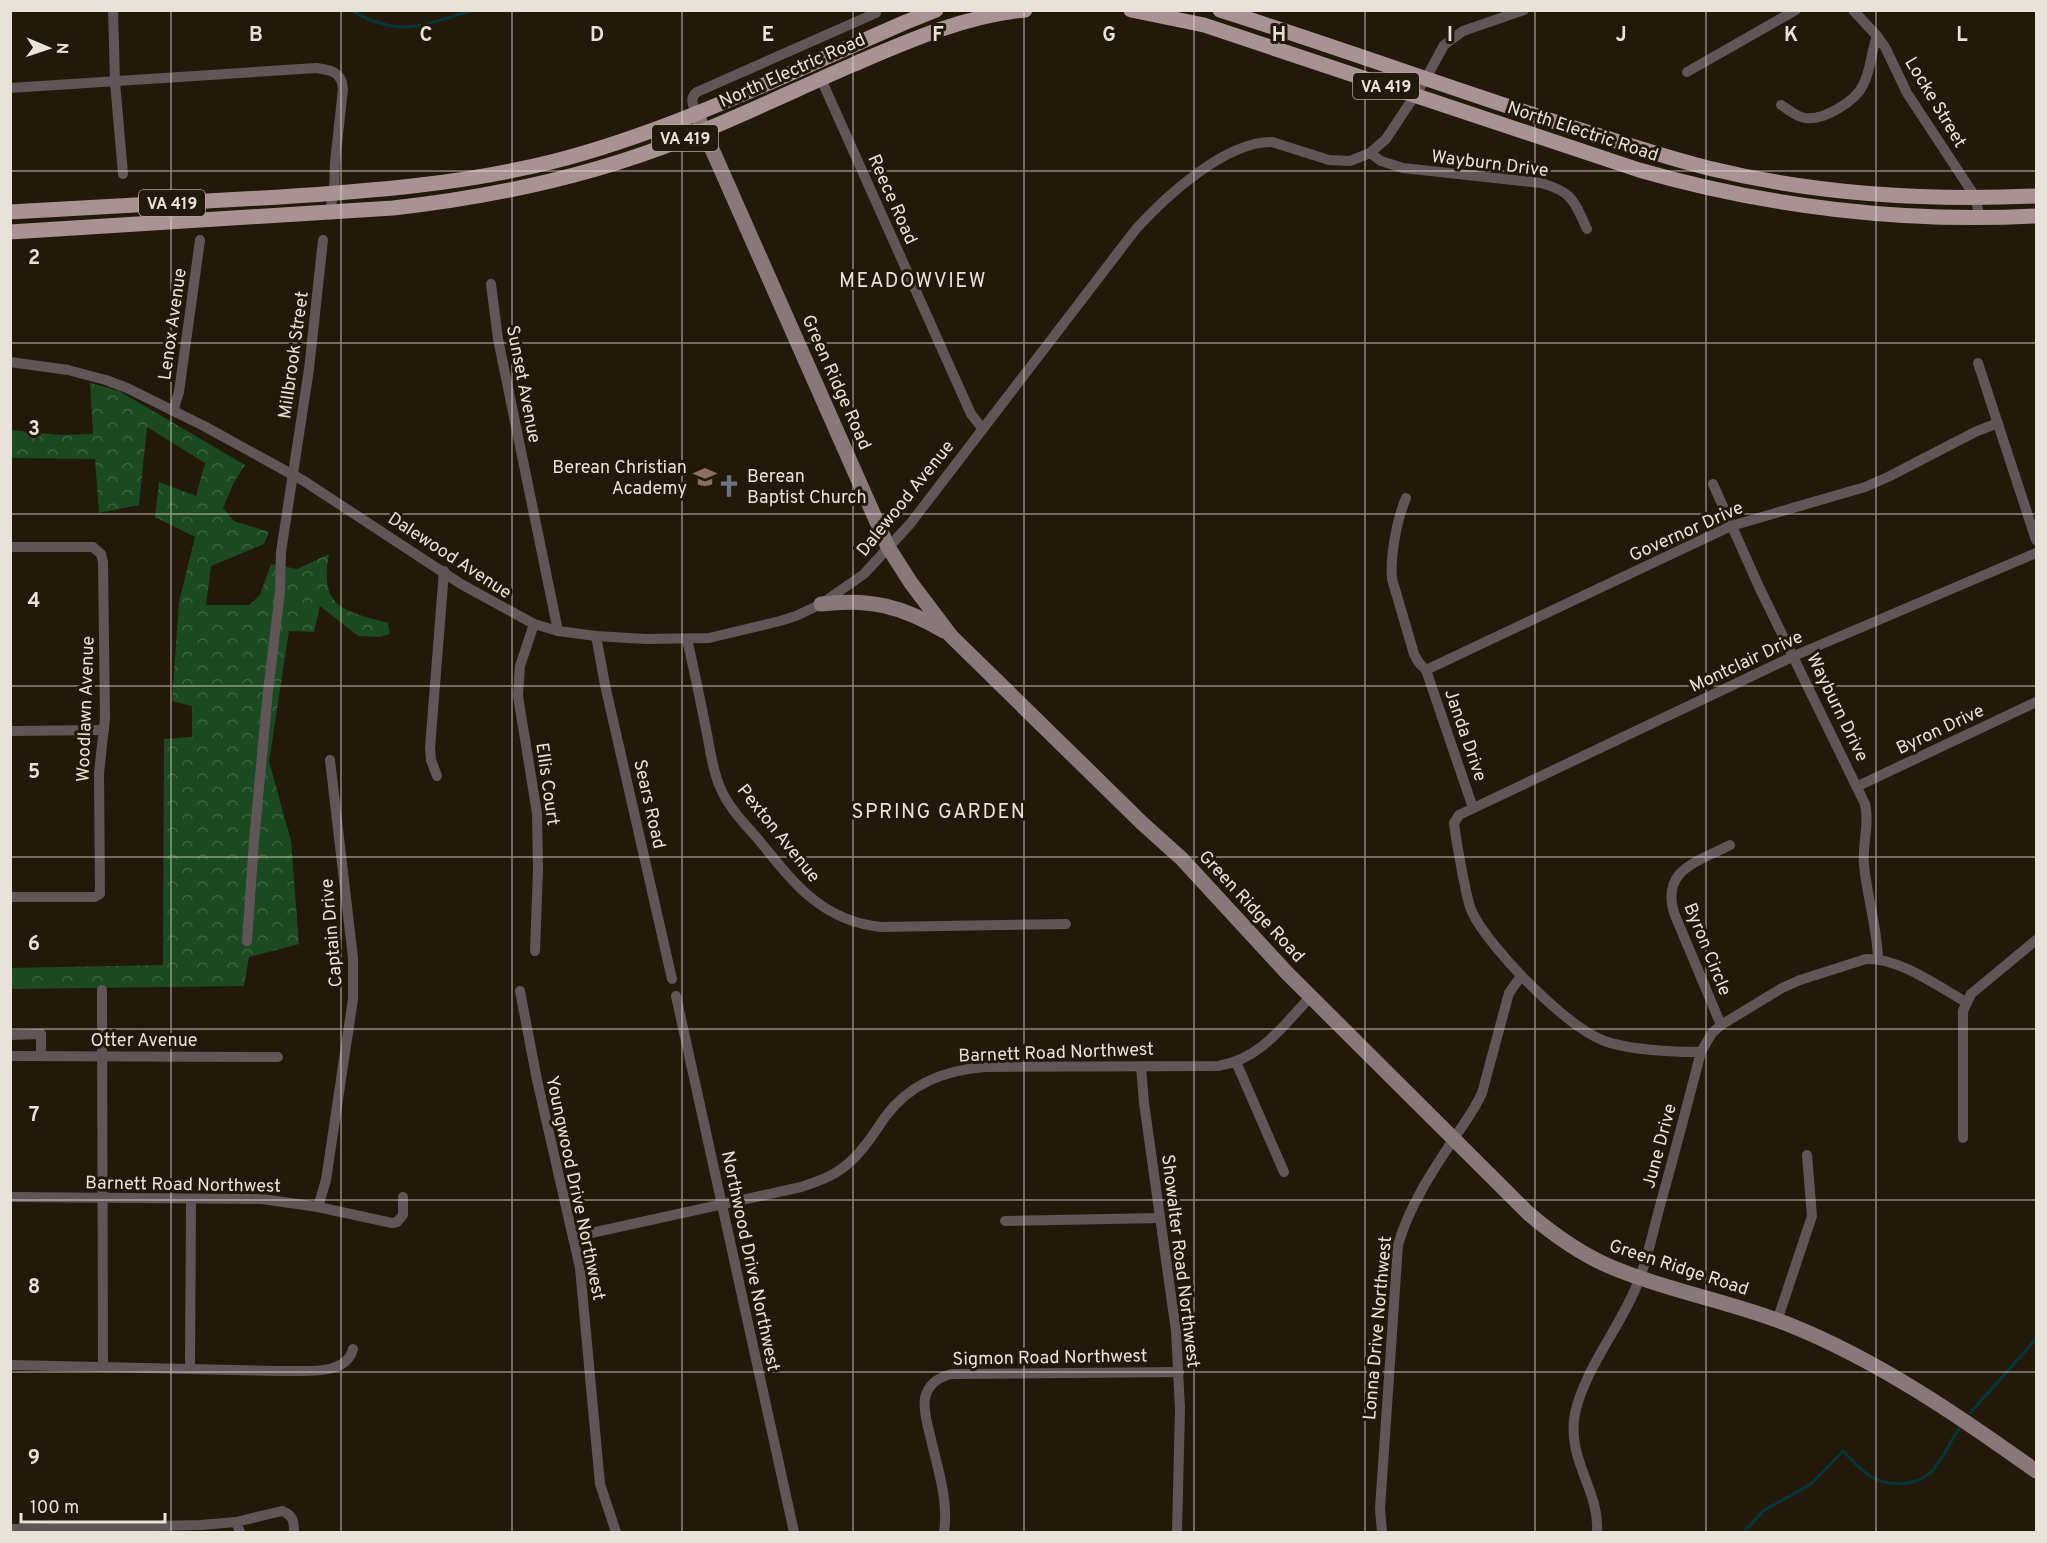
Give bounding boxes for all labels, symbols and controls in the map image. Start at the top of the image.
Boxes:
north arrow [18,18,78,78]
text: B [249,23,263,49]
text: C [420,23,432,49]
text: D [590,23,604,49]
text: F [932,23,944,49]
text: G [1102,23,1116,49]
text: H [1272,23,1286,49]
text: I [1447,23,1453,49]
text: J [1615,23,1627,49]
text: K [1784,23,1798,49]
text: L [1956,23,1968,49]
street label: North Electric Road [716,28,868,112]
text: N [51,42,71,55]
street label: Locke Street [1899,53,1971,152]
road number: VA 419 [1353,73,1419,99]
street label: North Electric Road [1504,97,1661,168]
road number: VA 419 [652,125,718,151]
street label: Wayburn Drive [1430,146,1550,183]
street label: Reece Road [862,151,922,248]
road number: VA 419 [139,190,205,216]
text: 2 [28,246,40,272]
street label: Lenox Avenue [154,267,193,382]
district label: MEADOWVIEW [839,269,987,295]
street label: Millbrook Street [274,290,315,421]
street label: Green Ridge Road [796,311,876,454]
street label: Sunset Avenue [500,323,545,445]
text: 3 [28,417,40,443]
street label: Dalewood Avenue [852,436,960,562]
place label: Berean Christian Academy [552,457,687,501]
school or university icon: Berean Christian Academy [692,464,718,490]
place label: Berean Baptist Church [747,466,867,510]
church icon: Berean Baptist Church [716,473,742,499]
street label: Governor Drive [1626,497,1747,568]
street label: Dalewood Avenue [383,508,515,605]
text: 4 [28,589,40,615]
street label: Montclair Drive [1686,626,1807,699]
street label: Woodlawn Avenue [72,636,101,783]
street label: Wayburn Drive [1800,650,1873,766]
street label: Janda Drive [1438,686,1491,785]
street label: Byron Drive [1893,700,1988,761]
street label: Ellis Court [529,741,564,827]
street label: Sears Road [627,757,670,851]
text: 5 [28,760,40,786]
street label: Pexton Avenue [731,780,825,888]
district label: SPRING GARDEN [852,800,1026,826]
street label: Green Ridge Road [1193,846,1309,968]
street label: Captain Drive [316,878,349,988]
street label: Byron Circle [1678,900,1736,999]
text: 6 [28,932,40,958]
street label: Otter Avenue [91,1030,197,1053]
street label: Barnett Road Northwest [958,1039,1154,1068]
street label: Youngwood Drive Northwest [539,1074,610,1303]
street label: June Drive [1638,1101,1683,1191]
text: 7 [29,1103,39,1129]
street label: Northwood Drive Northwest [715,1149,784,1374]
street label: Showalter Road Northwest [1155,1153,1204,1369]
street label: Barnett Road Northwest [85,1172,281,1199]
street label: Lonna Drive Northwest [1359,1235,1398,1421]
street label: Green Ridge Road [1606,1235,1751,1302]
text: 8 [28,1275,40,1301]
street label: Sigmon Road Northwest [952,1345,1148,1372]
text: 9 [28,1446,40,1472]
scale bar [21,1486,165,1524]
text: 100 m [30,1497,79,1520]

